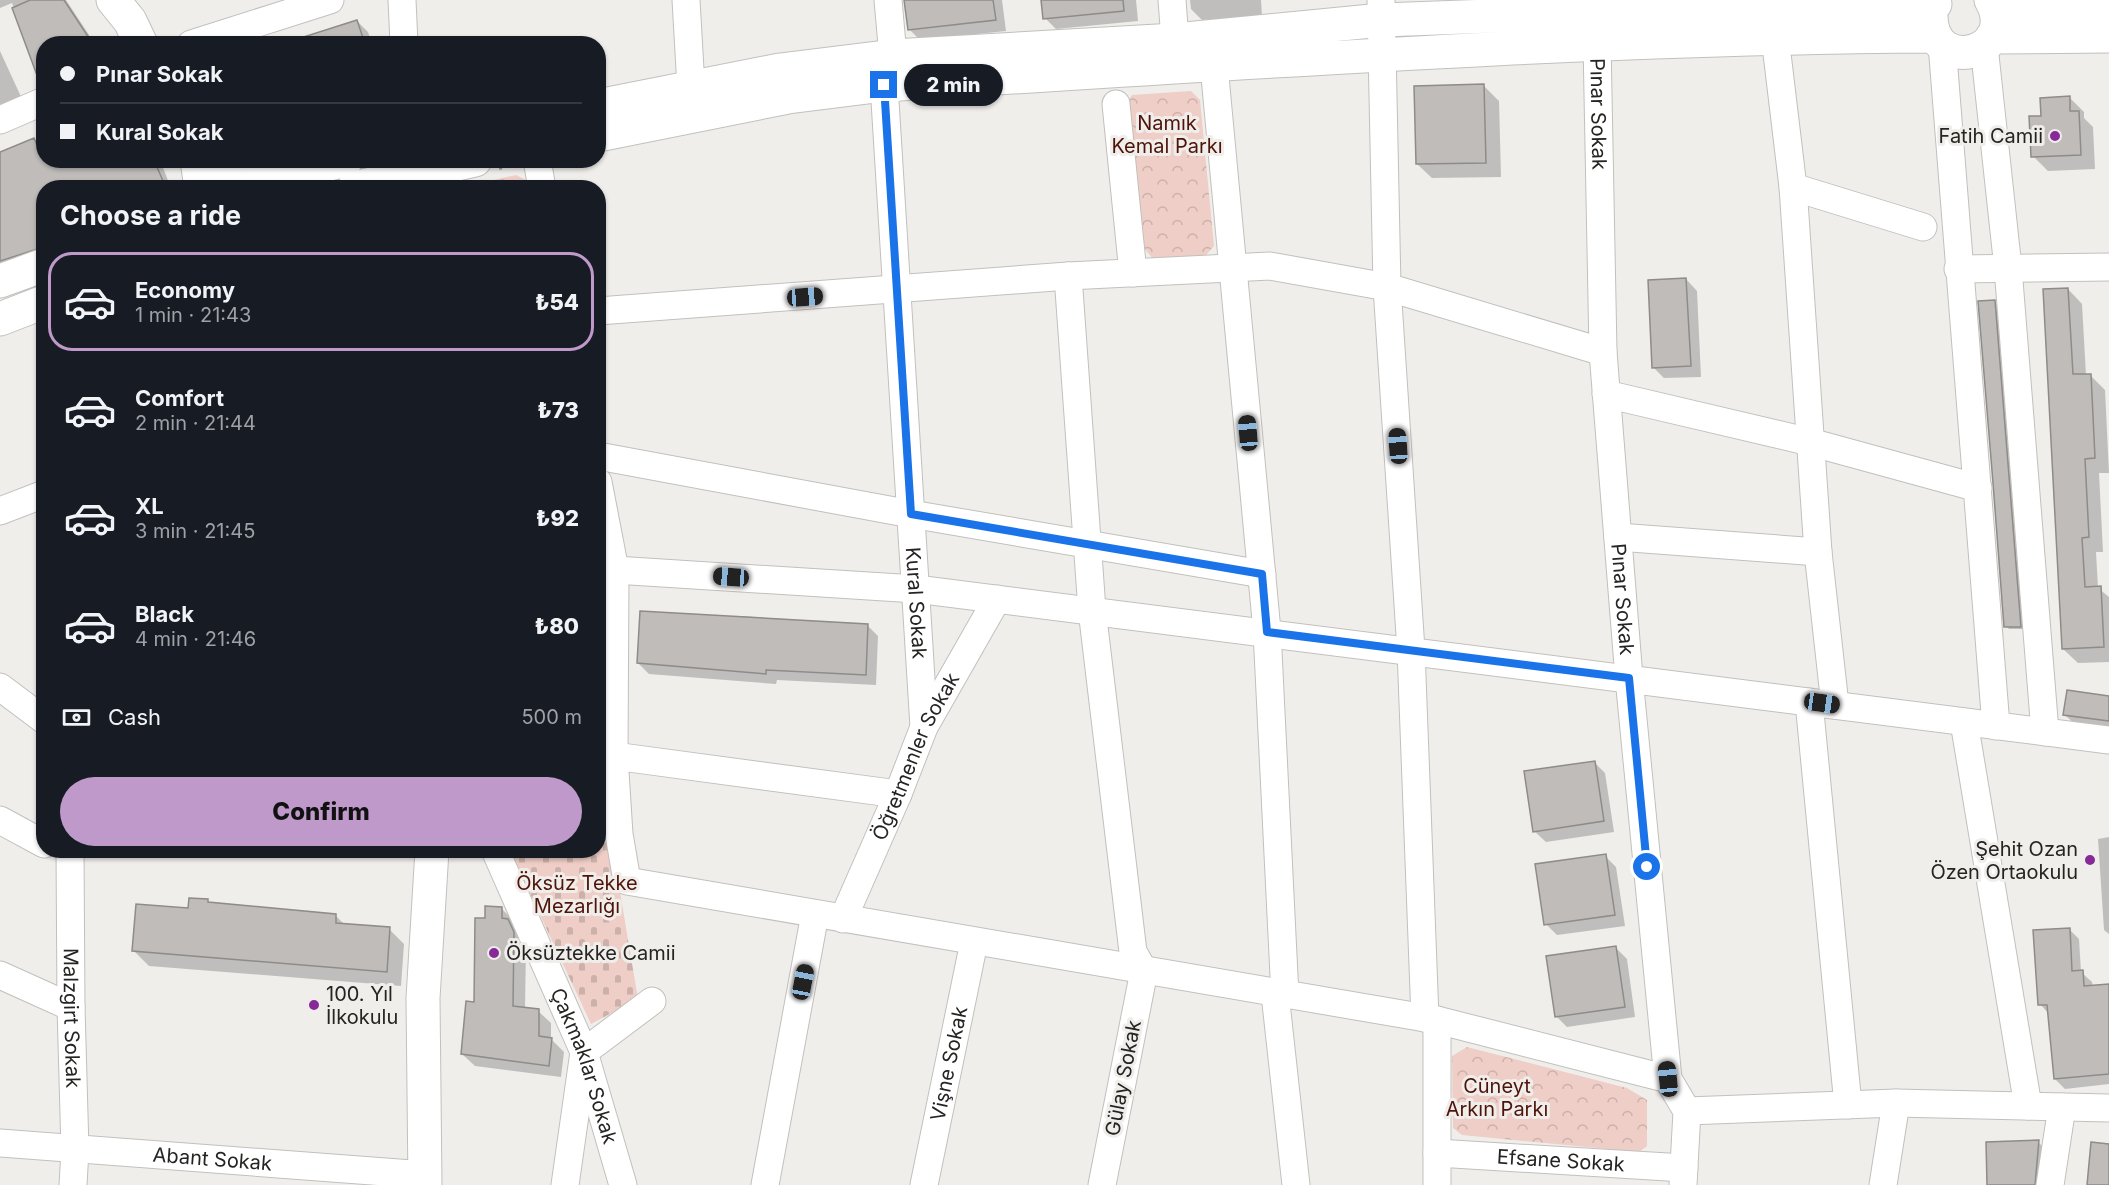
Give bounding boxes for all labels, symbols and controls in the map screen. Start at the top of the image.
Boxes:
street label: Pınar Sokak [1585,58,1611,170]
text: Pınar Sokak [96,61,223,87]
callout: 2 min [905,64,1004,106]
route end [870,71,897,98]
text: 2 min [926,73,981,97]
park label: Namık Kemal Parkı [1111,111,1223,158]
text: Kural Sokak [96,119,224,145]
place label: Fatih Camii [1939,124,2043,148]
marker: Fatih Camii [2048,129,2062,143]
text: Choose a ride [60,199,241,232]
icon: car [63,275,117,329]
text: Economy [135,277,235,303]
car [786,287,824,307]
text: ₺54 [535,289,579,315]
text: 1 min · 21:43 [135,303,251,327]
icon: car [63,383,117,437]
text: Comfort [135,385,224,411]
text: ₺73 [537,397,579,423]
text: 2 min · 21:44 [135,411,256,435]
car [1237,414,1259,452]
car [1388,427,1408,465]
icon: car [63,491,117,545]
text: XL [135,493,164,519]
text: ₺92 [536,505,579,531]
text: 3 min · 21:45 [135,519,255,543]
street label: Pınar Sokak [1606,542,1639,656]
street label: Kural Sokak [901,546,932,660]
car [712,567,750,587]
icon: car [63,599,117,653]
text: Black [135,601,194,627]
text: ₺80 [535,613,579,639]
text: 4 min · 21:46 [135,627,256,651]
street label: Öğretmenler Sokak [867,669,964,844]
car [1803,692,1841,714]
icon: cash [60,701,93,734]
text: Cash [108,704,161,730]
text: 500 m [521,705,582,729]
button: Confirm [60,777,582,846]
place label: Şehit Ozan Özen Ortaokulu [1930,837,2078,884]
route start [1633,853,1660,880]
marker: Şehit Ozan Özen Ortaokulu [2083,853,2097,867]
park label: Öksüz Tekke Mezarlığı [516,871,638,918]
place label: Öksüztekke Camii [506,941,676,965]
marker: Öksüztekke Camii [487,946,501,960]
street label: Malzgirt Sokak [59,948,85,1088]
car [791,963,815,1001]
place label: 100. Yıl İlkokulu [326,982,398,1029]
street label: Çakmaklar Sokak [545,984,622,1147]
marker: 100. Yıl İlkokulu [307,998,321,1012]
street label: Vişne Sokak [926,1004,972,1123]
street label: Gülay Sokak [1100,1018,1146,1138]
car [1657,1060,1679,1098]
park label: Cüneyt Arkın Parkı [1446,1074,1548,1121]
street label: Abant Sokak [152,1143,273,1175]
street label: Efsane Sokak [1496,1145,1625,1176]

